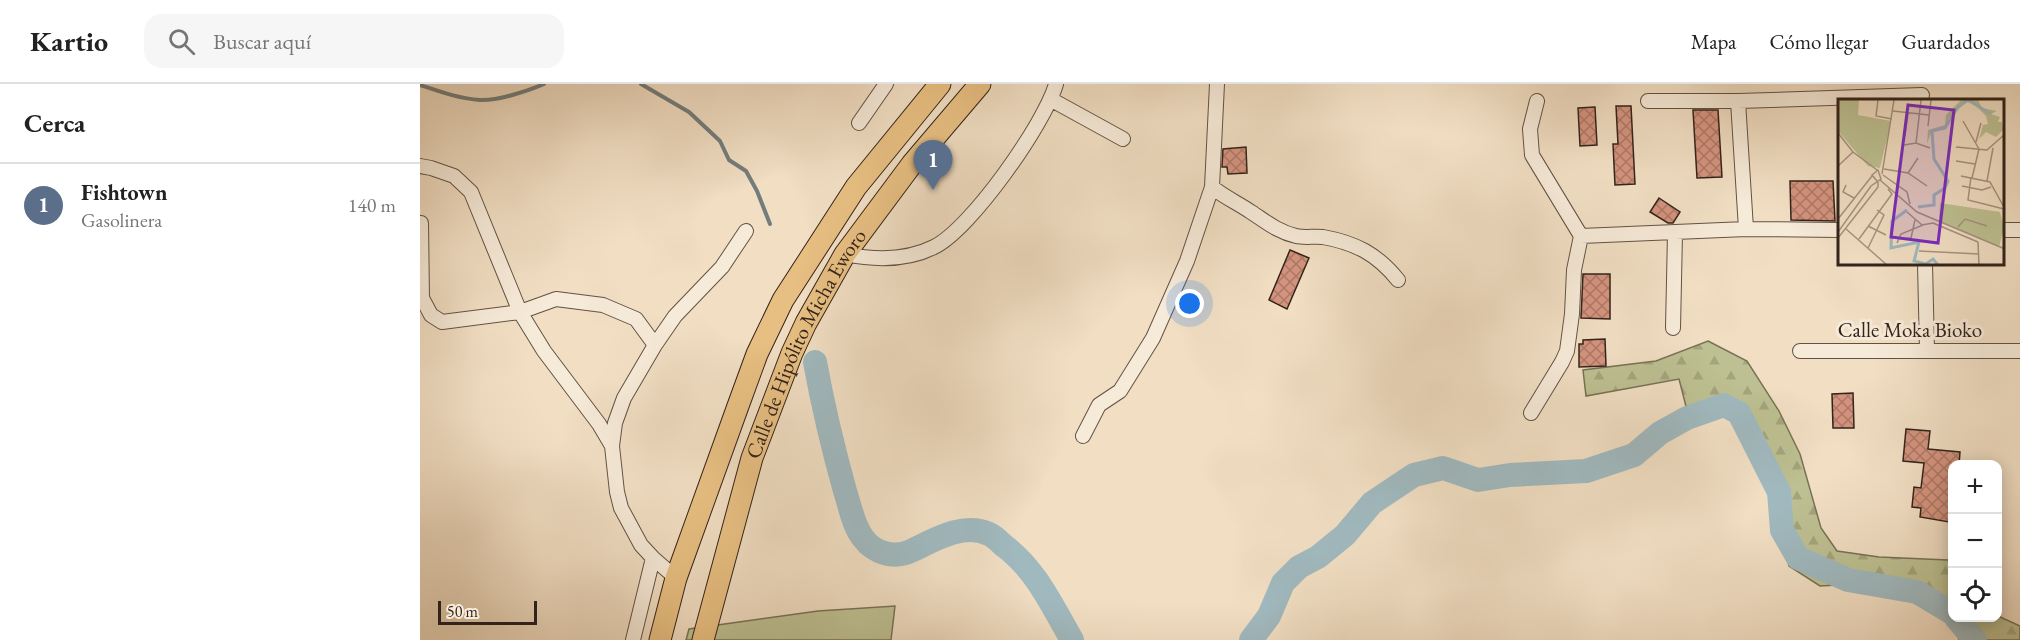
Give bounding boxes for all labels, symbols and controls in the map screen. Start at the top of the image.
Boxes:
search box [144,14,564,68]
text: Kartio [30,23,108,59]
icon: search [165,25,198,58]
text: Buscar aquí [213,27,311,56]
text: Mapa [1691,28,1736,55]
text: Cómo llegar [1769,28,1868,55]
text: Guardados [1901,28,1990,55]
inset map [1838,99,2005,266]
text: Cerca [24,106,85,140]
pin: 1 [914,141,952,190]
text: Fishtown [81,178,167,207]
text: 1 [38,192,49,218]
text: 140 m [348,192,396,218]
text: Gasolinera [81,207,162,233]
street label: Calle de Hipólito Micha Eworo [739,223,872,462]
your location [1175,289,1204,318]
street label: Calle Moka Bioko [1838,316,1982,343]
map controls [1948,460,2002,622]
button: + [1948,460,2002,514]
button: − [1948,514,2002,568]
button: locate [1948,568,2002,622]
scale bar [438,598,537,626]
text: 50 m [447,601,478,622]

